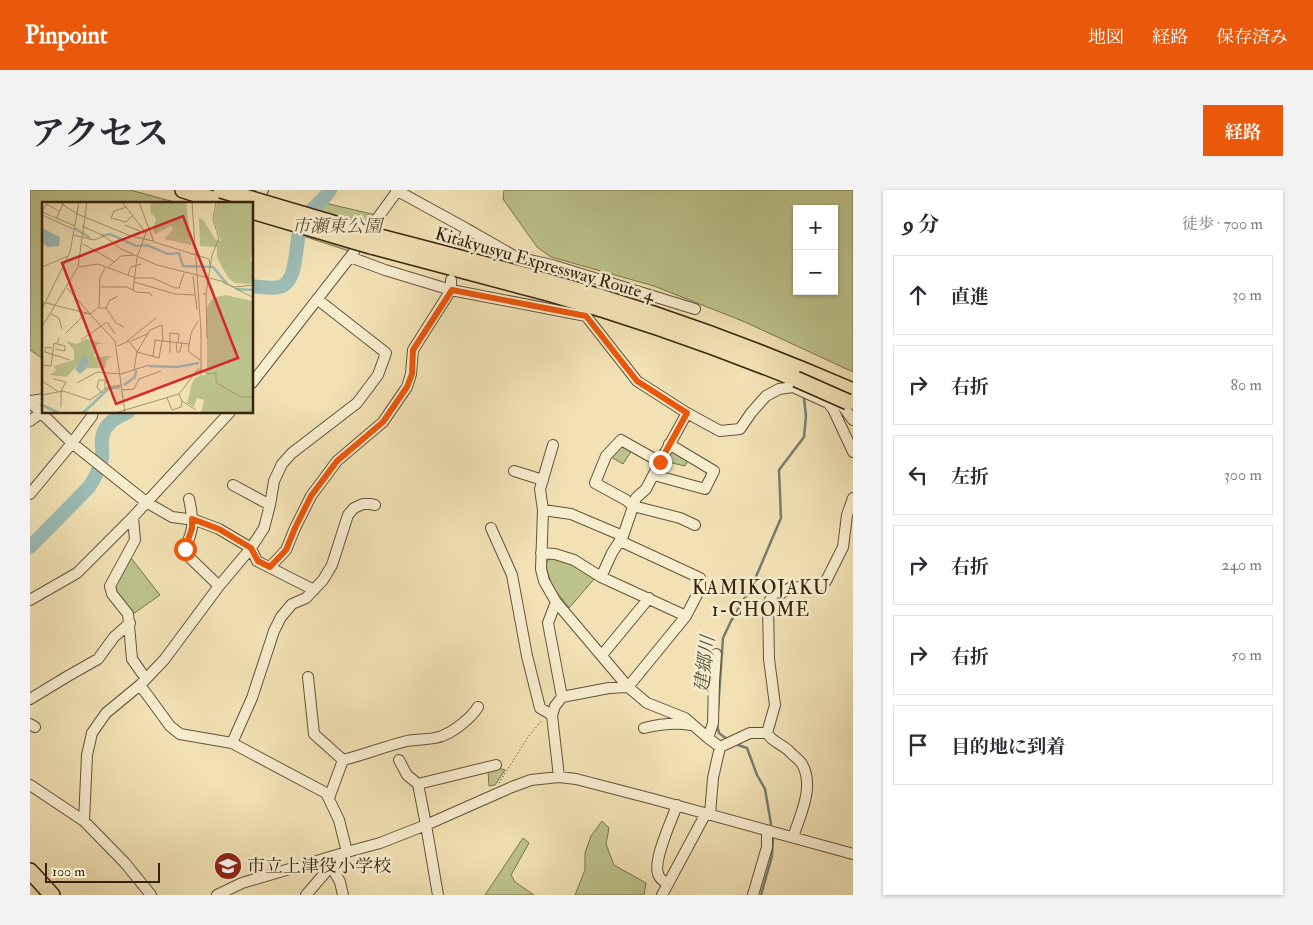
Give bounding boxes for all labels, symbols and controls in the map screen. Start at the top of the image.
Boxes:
text: Pinpoint [25,20,108,51]
text: 地図 [1088,26,1124,49]
text: 経路 [1152,26,1188,49]
text: 保存済み [1216,26,1288,49]
button: 経路 [1203,105,1283,156]
text: アクセス [30,112,169,156]
inset map [42,202,254,414]
map controls [793,205,838,295]
button: + [793,205,838,250]
text: 9 分 [903,211,939,238]
text: 徒歩 · 700 m [1182,214,1263,234]
park label: 市瀬東公園 [292,215,385,238]
street label: Kitakyusyu Expressway Route 4 [432,222,659,307]
button: − [793,250,838,295]
icon: ahead [904,281,932,309]
text: 直進 [951,285,989,309]
text: 30 m [1232,285,1262,305]
icon: right [904,371,932,399]
text: 右折 [951,375,989,399]
text: 80 m [1231,375,1262,395]
route end [649,451,672,474]
icon: left [904,461,932,489]
text: 左折 [951,465,989,489]
text: 300 m [1224,465,1262,485]
route start [174,538,197,561]
icon: right [904,551,932,579]
text: 右折 [951,555,989,579]
text: 240 m [1221,555,1262,575]
district label: KAMIKOJAKU 1-CHOME [692,576,830,622]
water label: 建郷川 [690,632,721,694]
icon: right [904,641,932,669]
text: 右折 [951,645,989,669]
text: 50 m [1231,645,1262,665]
icon: arrive [904,731,932,759]
text: 目的地に到着 [951,735,1065,759]
school or university icon: 市立上津役小学校 [213,851,243,881]
place label: 市立上津役小学校 [247,855,391,878]
scale bar [45,860,160,883]
text: 100 m [52,863,85,880]

